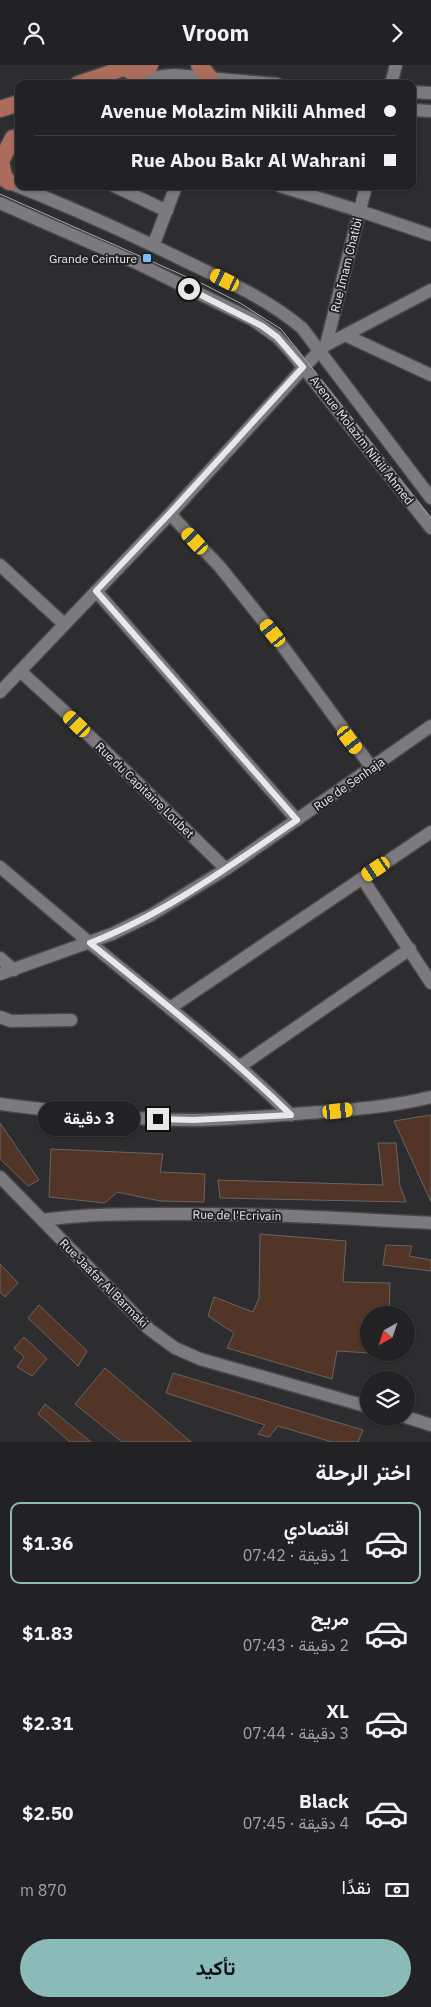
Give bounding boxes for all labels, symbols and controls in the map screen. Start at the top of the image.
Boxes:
text: Vroom [182,18,249,47]
icon: person [20,19,48,47]
icon: forward [383,19,411,47]
text: Avenue Molazim Nikili Ahmed [101,99,366,123]
text: Rue Abou Bakr Al Wahrani [131,148,366,172]
street label: Rue Imam Chatibi [327,216,365,314]
place label: Grande Ceinture [49,251,137,266]
marker: Grande Ceinture [141,252,153,264]
car [208,267,241,293]
route start [178,278,200,300]
street label: Avenue Molazim Nikili Ahmed [307,373,417,507]
car [179,525,210,557]
car [257,617,288,649]
car [60,708,93,740]
car [334,724,365,756]
street label: Rue du Capitaine Loubet [93,739,197,841]
street label: Rue de Senhaja [311,754,388,814]
car [359,854,392,884]
callout: 3 دقيقة [38,1101,140,1137]
car [322,1102,353,1120]
text: 3 دقيقة [63,1108,115,1128]
route end [147,1108,169,1130]
street label: Rue de l'Ecrivain [192,1207,282,1223]
street label: Rue Jaafar Al Barmaki [57,1236,151,1330]
north arrow [360,1306,415,1361]
map controls [360,1306,415,1426]
button: layers [360,1371,415,1426]
text: اختر الرحلة [316,1457,411,1486]
text: اقتصادي [284,1516,349,1540]
icon: car [364,1521,409,1566]
text: $1.36 [22,1531,74,1555]
text: 1 دقيقة · 07:42 [243,1545,349,1565]
text: مريح [311,1606,349,1630]
icon: car [364,1611,409,1656]
text: $1.83 [22,1621,74,1645]
text: 2 دقيقة · 07:43 [243,1635,349,1655]
text: XL [326,1699,349,1723]
icon: car [364,1701,409,1746]
text: $2.31 [22,1711,74,1735]
text: 3 دقيقة · 07:44 [243,1723,349,1743]
text: Black [299,1789,349,1813]
icon: car [364,1791,409,1836]
text: $2.50 [22,1801,74,1825]
text: 4 دقيقة · 07:45 [243,1813,349,1833]
text: نقدًا [342,1875,371,1899]
icon: cash [383,1876,411,1904]
text: 870 m [20,1880,67,1900]
button: تأكيد [20,1939,411,1997]

